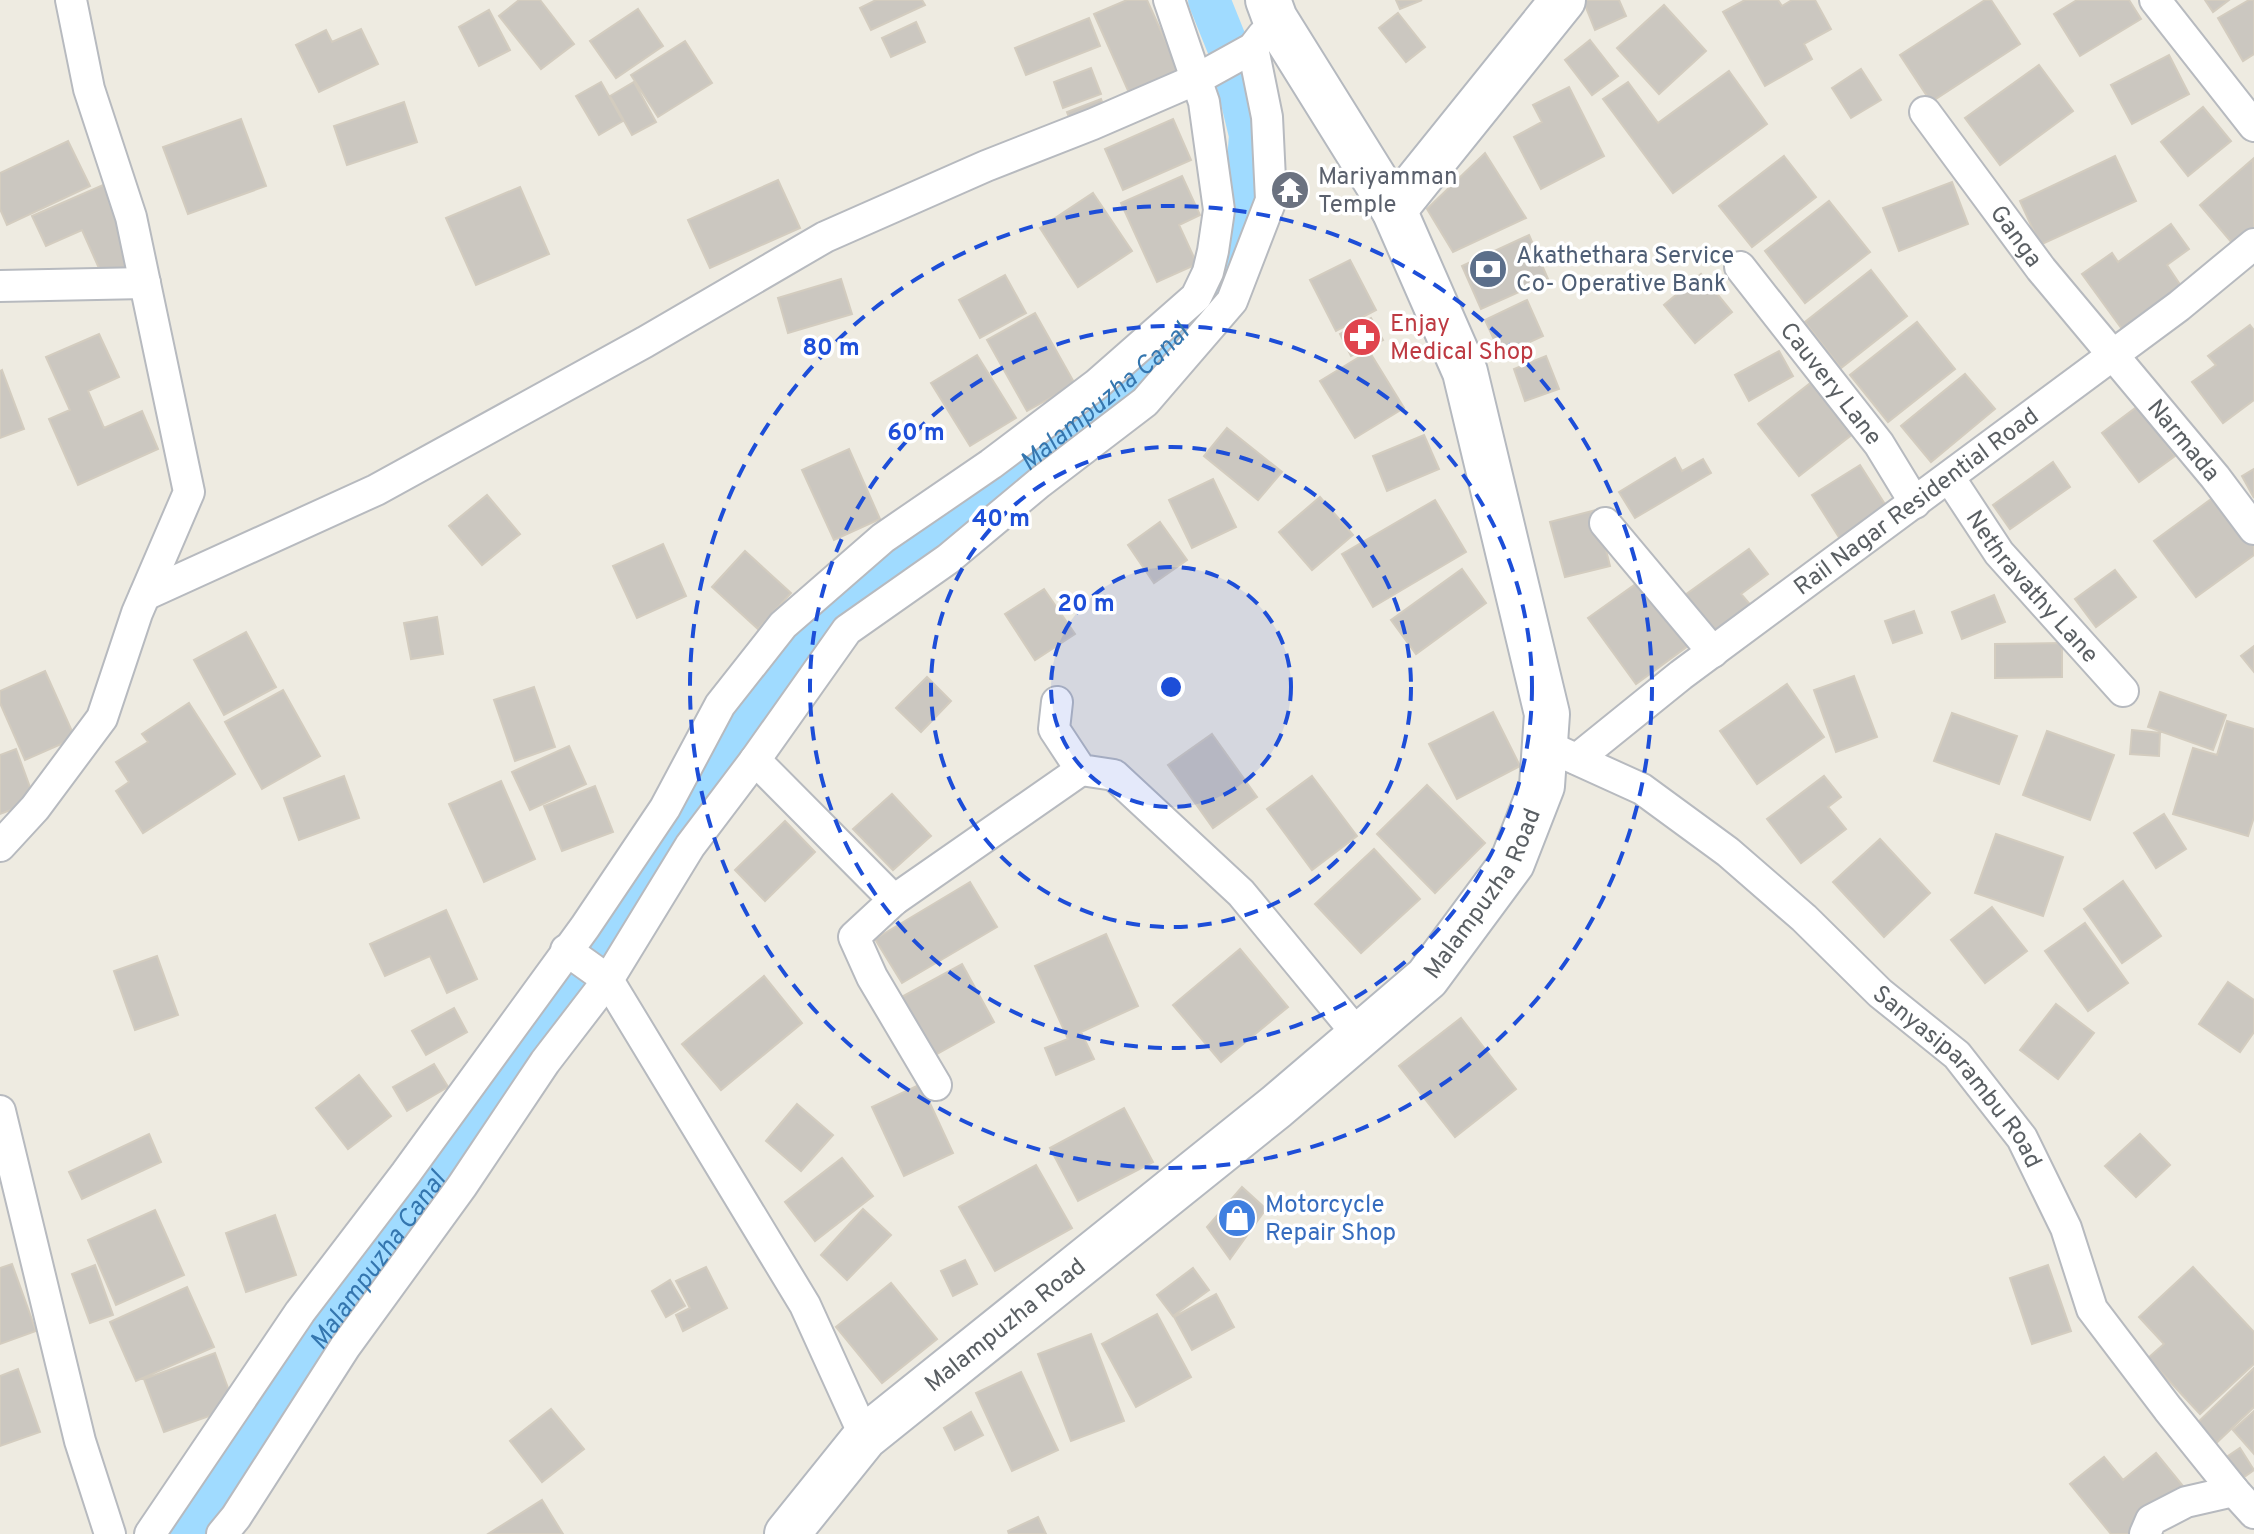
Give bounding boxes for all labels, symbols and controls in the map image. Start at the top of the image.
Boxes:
place label: Mariyamman Temple [1318,163,1458,221]
temple icon: Mariyamman Temple [1269,169,1311,211]
street label: Ganga [1982,200,2048,274]
place label: Akathethara Service Co- Operative Bank [1516,242,1734,300]
bank icon: Akathethara Service Co- Operative Bank [1467,248,1509,290]
place label: Enjay Medical Shop [1390,310,1534,368]
water label: Malampuzha Canal [1014,316,1199,480]
pharmacy icon: Enjay Medical Shop [1341,316,1383,358]
street label: Cauvery Lane [1772,317,1887,452]
text: 80 m [802,334,860,364]
street label: Narmada [2139,394,2225,488]
street label: Rail Nagar Residential Road [1789,402,2045,603]
text: 60 m [887,419,945,449]
text: 40 m [972,505,1030,535]
street label: Nethravathy Lane [1958,505,2104,670]
text: 20 m [1057,590,1115,620]
centre of rings [1157,673,1185,701]
street label: Malampuzha Road [1418,804,1549,986]
street label: Sanyasiparambu Road [1866,980,2047,1174]
water label: Malampuzha Canal [304,1165,455,1357]
place label: Motorcycle Repair Shop [1265,1191,1396,1249]
shop icon: Motorcycle Repair Shop [1216,1197,1258,1239]
street label: Malampuzha Road [920,1253,1093,1400]

